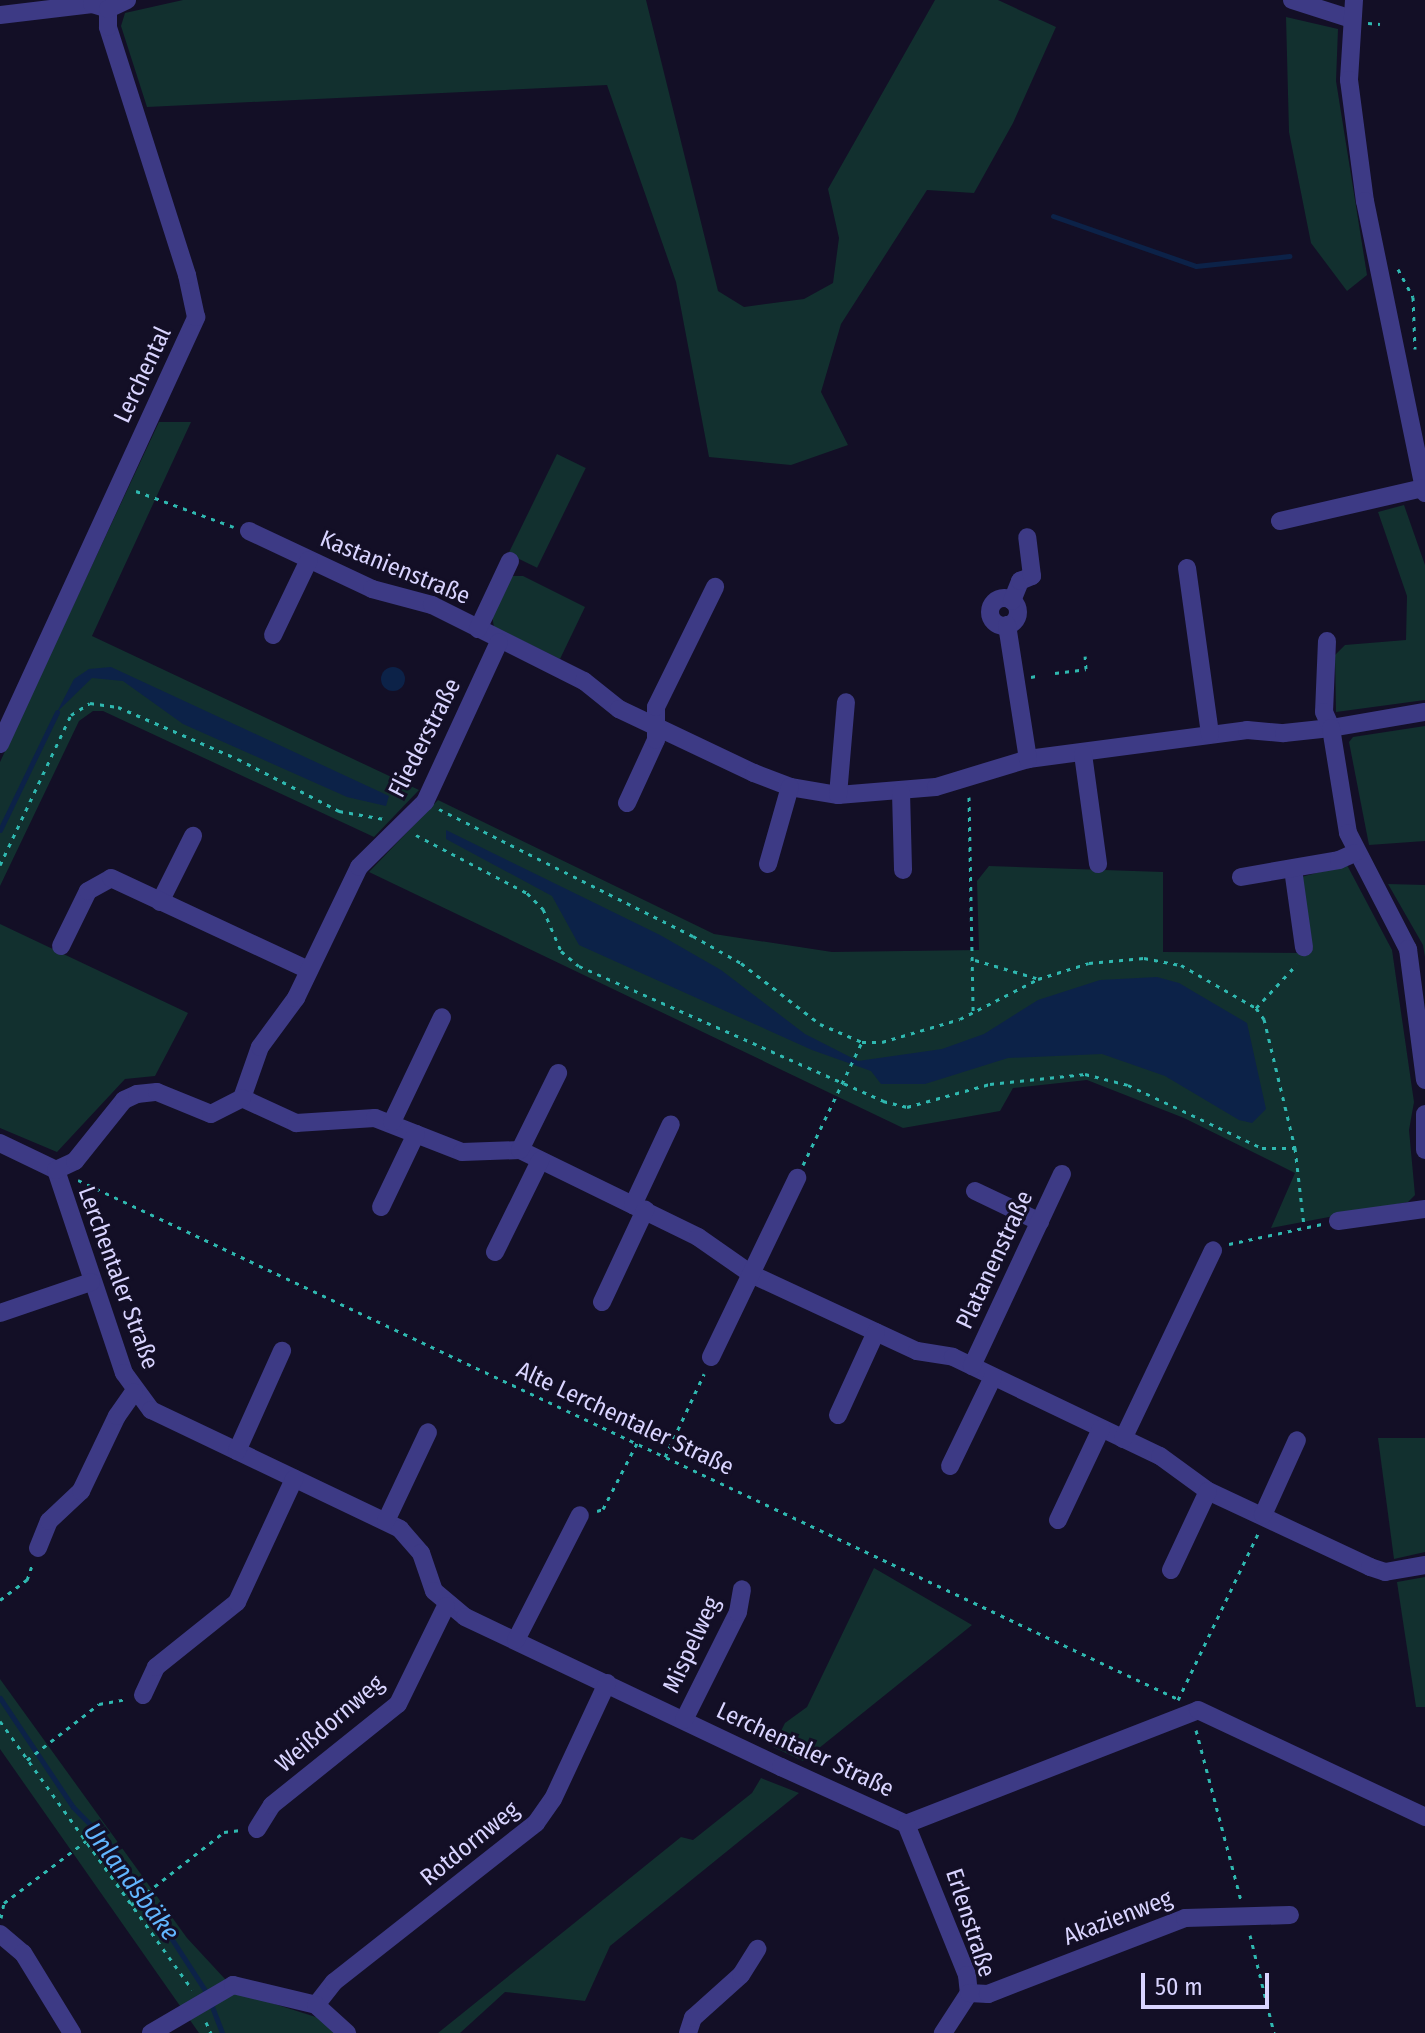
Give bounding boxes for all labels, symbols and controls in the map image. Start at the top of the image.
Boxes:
street label: Lerchental [108,322,178,428]
street label: Kastanienstraße [316,525,474,611]
street label: Fliederstraße [383,674,467,802]
street label: Lerchentaler Straße [72,1183,164,1373]
street label: Platanenstraße [950,1186,1040,1334]
street label: Alte Lerchentaler Straße [512,1356,738,1482]
street label: Mispelweg [657,1592,727,1698]
street label: Weißdornweg [270,1669,390,1779]
street label: Lerchentaler Straße [712,1696,898,1804]
street label: Rotdornweg [415,1796,525,1892]
water label: Unlandsbäke [76,1817,186,1947]
street label: Erlenstraße [939,1865,1001,1981]
street label: Akazienweg [1060,1884,1176,1952]
scale bar [1145,1957,1273,2007]
text: 50 m [1155,1973,1203,2001]

